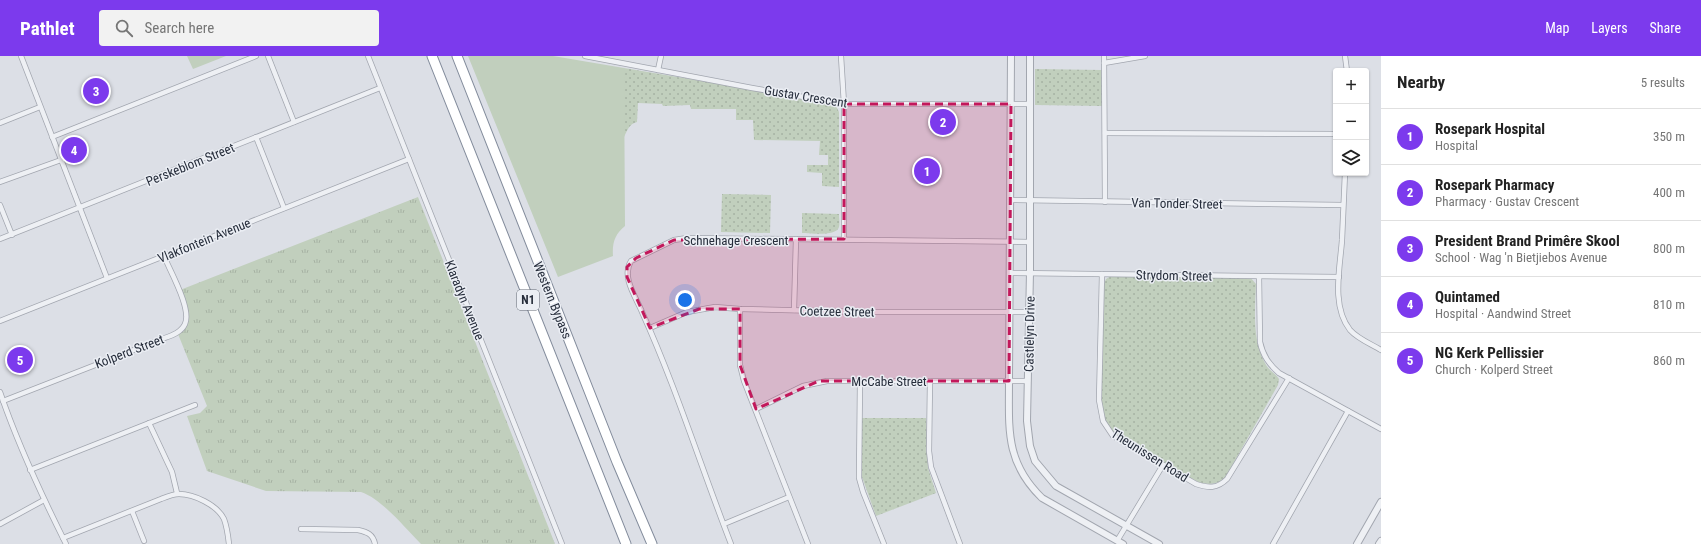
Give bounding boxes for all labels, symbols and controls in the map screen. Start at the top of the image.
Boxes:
search box [99,10,379,46]
text: Pathlet [20,17,75,40]
icon: search [113,17,135,39]
text: Search here [145,19,214,37]
text: Map [1545,20,1569,36]
text: Layers [1591,20,1628,36]
text: Share [1650,20,1681,36]
map controls [1333,68,1369,176]
button: + [1333,68,1369,104]
text: Nearby [1397,72,1445,92]
text: 5 results [1641,75,1685,90]
pin: 3 [83,76,109,106]
street label: Gustav Crescent [763,83,849,110]
button: − [1333,104,1369,140]
pin: 2 [930,107,956,137]
text: Rosepark Hospital [1435,120,1545,138]
text: 1 [1407,129,1413,144]
text: 350 m [1653,129,1685,144]
pin: 4 [61,135,87,165]
text: Hospital [1435,138,1478,153]
street label: Perskeblom Street [144,140,237,189]
button: layers [1333,140,1369,176]
pin: 1 [914,156,940,186]
text: Rosepark Pharmacy [1435,176,1555,194]
text: 2 [1407,185,1413,200]
text: 400 m [1653,185,1685,200]
text: Pharmacy · Gustav Crescent [1435,194,1579,209]
street label: Van Tonder Street [1131,195,1223,212]
street label: Vlakfontein Avenue [156,215,253,266]
text: President Brand Primêre Skool [1435,232,1620,250]
street label: Schnehage Crescent [684,233,789,248]
text: 3 [1407,241,1413,256]
text: 800 m [1653,241,1685,256]
text: School · Wag 'n Bietjiebos Avenue [1435,250,1607,265]
street label: Klaradyn Avenue [442,258,487,342]
street label: Western Bypass [530,259,575,341]
street label: Strydom Street [1136,267,1212,284]
text: Quintamed [1435,288,1500,306]
road number: N1 [517,290,539,310]
your location [675,290,695,310]
street label: Castlelyn Drive [1021,296,1038,372]
text: 4 [1407,297,1413,312]
text: 810 m [1653,297,1685,312]
street label: Coetzee Street [799,303,875,320]
text: Hospital · Aandwind Street [1435,306,1571,321]
street label: Kolperd Street [93,331,166,371]
text: NG Kerk Pellissier [1435,344,1544,362]
pin: 5 [7,345,33,375]
text: 5 [1407,353,1413,368]
text: 860 m [1653,353,1685,368]
text: Church · Kolperd Street [1435,362,1553,377]
street label: McCabe Street [851,374,927,389]
street label: Theunissen Road [1108,426,1191,485]

